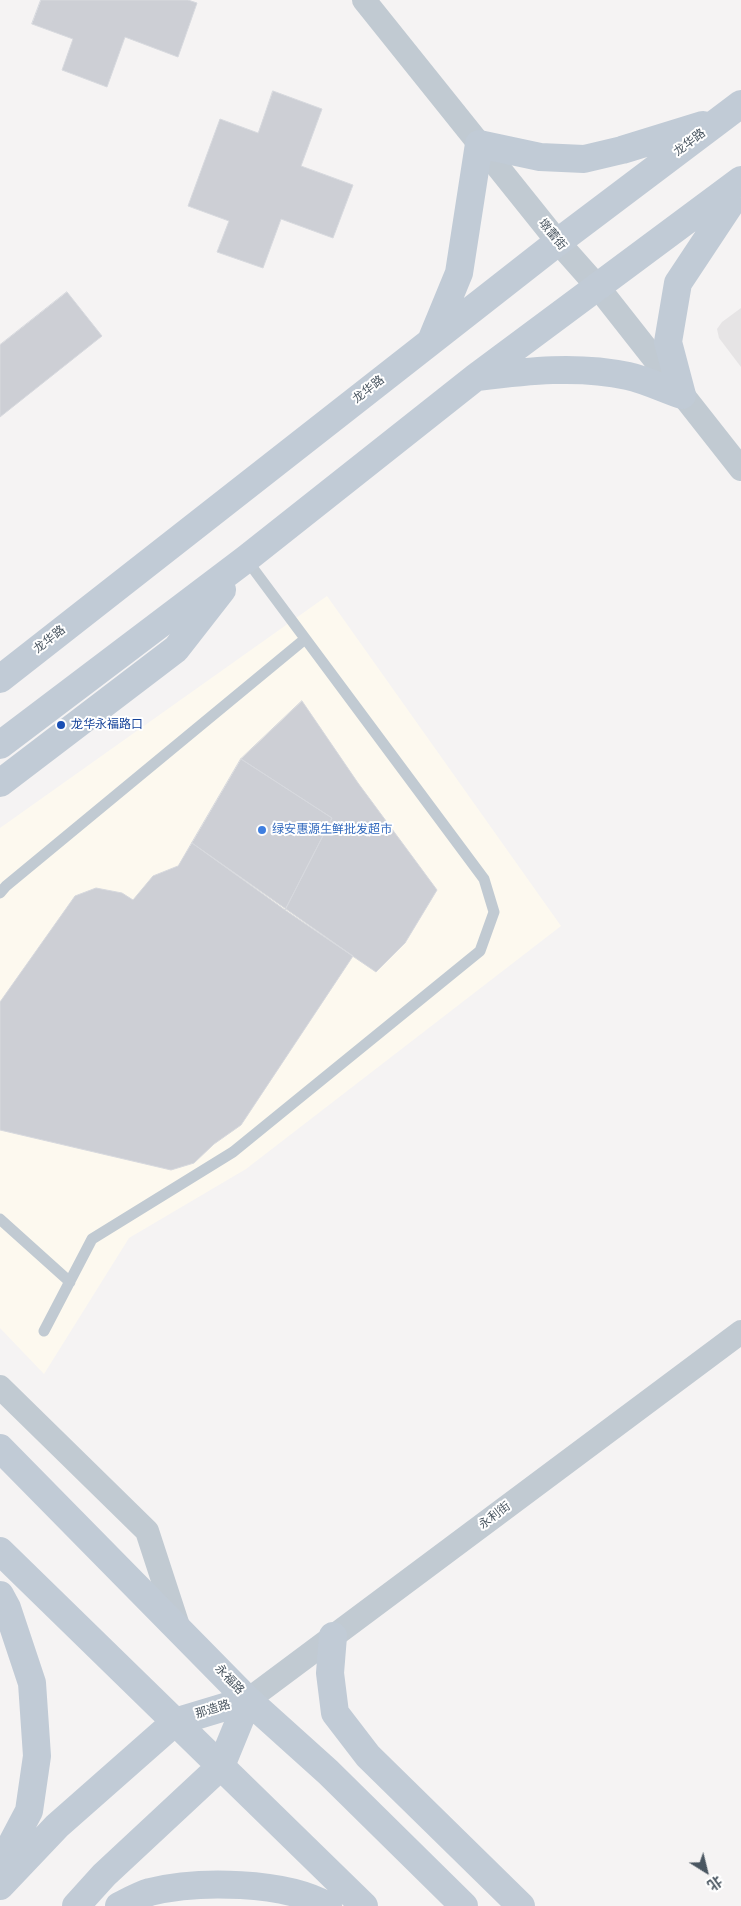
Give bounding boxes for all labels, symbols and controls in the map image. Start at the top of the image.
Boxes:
street label: 龙华路 [671,126,709,160]
street label: 墩蕾街 [535,217,569,253]
street label: 龙华路 [350,373,388,407]
street label: 龙华路 [31,623,69,657]
place label: 龙华永福路口 [71,718,143,732]
marker: 龙华永福路口 [55,719,67,731]
place label: 绿安惠源生鲜批发超市 [272,823,392,837]
marker: 绿安惠源生鲜批发超市 [256,824,268,836]
street label: 永利街 [476,1499,514,1533]
street label: 永福路 [211,1662,247,1698]
street label: 那造路 [194,1698,232,1722]
north arrow [681,1846,731,1896]
text: 北 [703,1871,727,1896]

